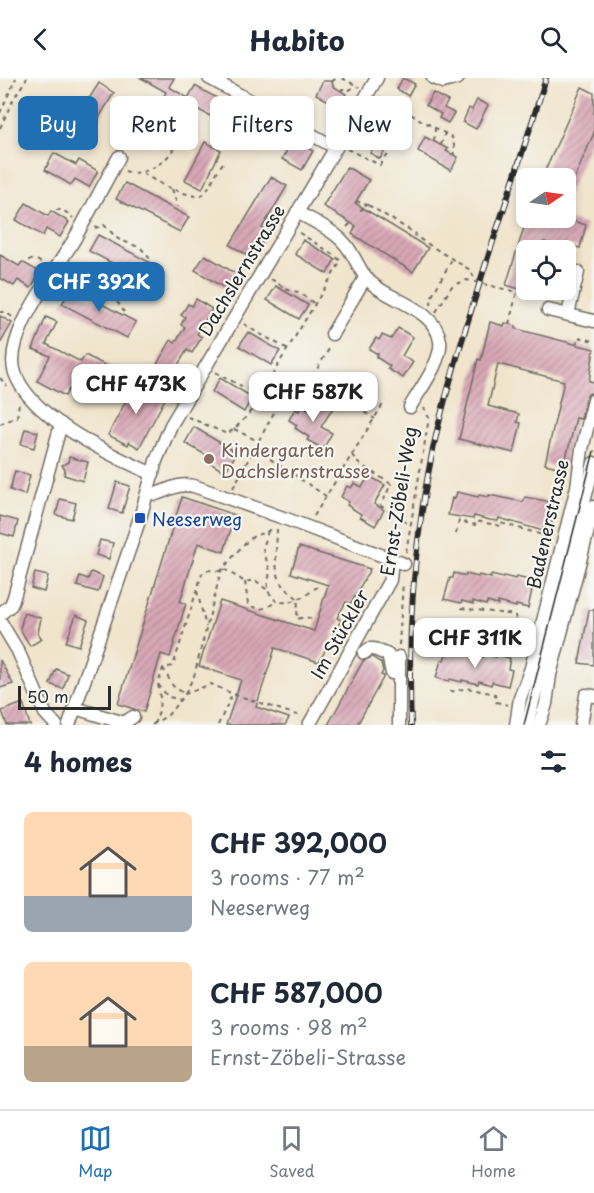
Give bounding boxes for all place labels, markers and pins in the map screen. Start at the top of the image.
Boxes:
pin: CHF 392K [37,262,161,313]
pin: CHF 473K [74,364,198,415]
pin: CHF 587K [251,372,375,423]
place label: Kindergarten Dachslernstrasse [221,436,370,484]
marker: Kindergarten Dachslernstrasse [202,452,216,466]
place label: Neeserweg [152,505,242,532]
marker: Neeserweg [133,511,147,525]
pin: CHF 311K [413,618,537,669]

